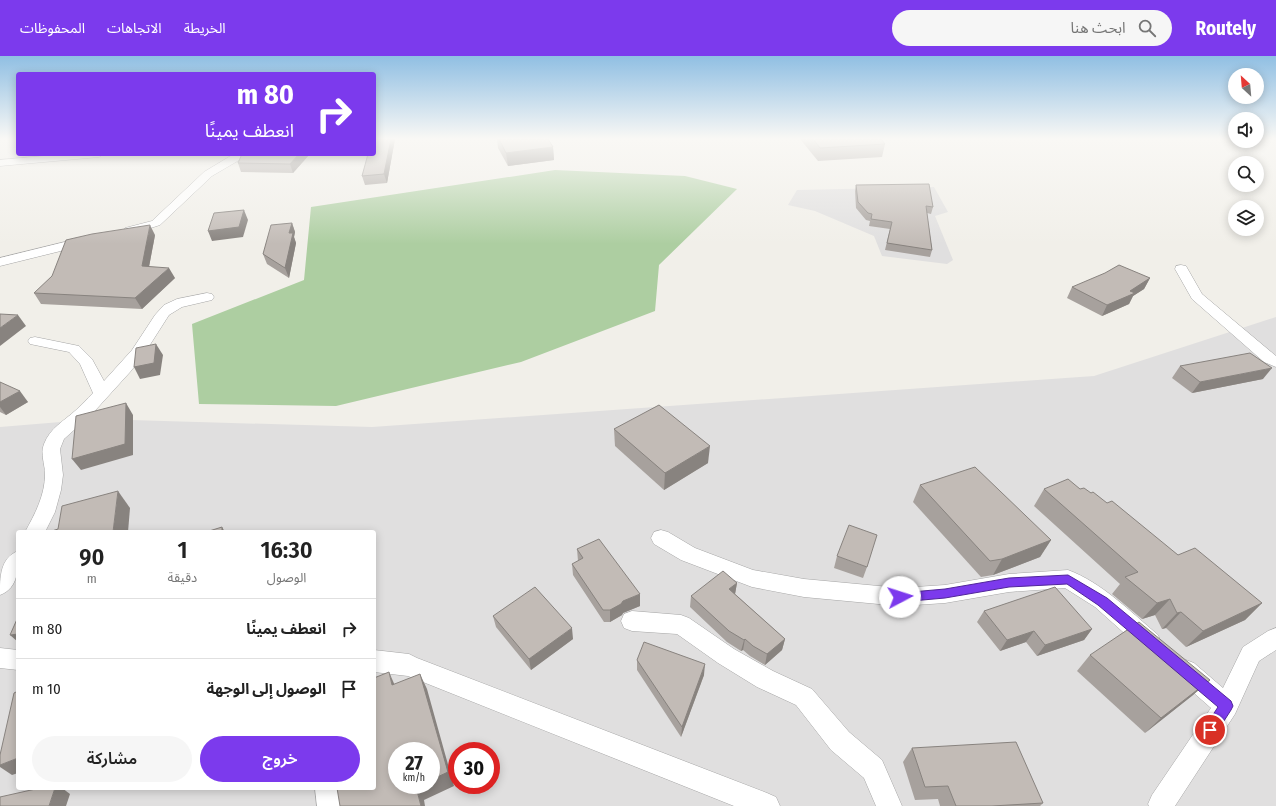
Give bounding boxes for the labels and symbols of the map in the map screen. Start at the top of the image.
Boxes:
north arrow [1228,68,1264,104]
position arrow [879,576,921,618]
pin [1193,713,1227,747]
speed limit sign: 30 [448,742,500,794]

